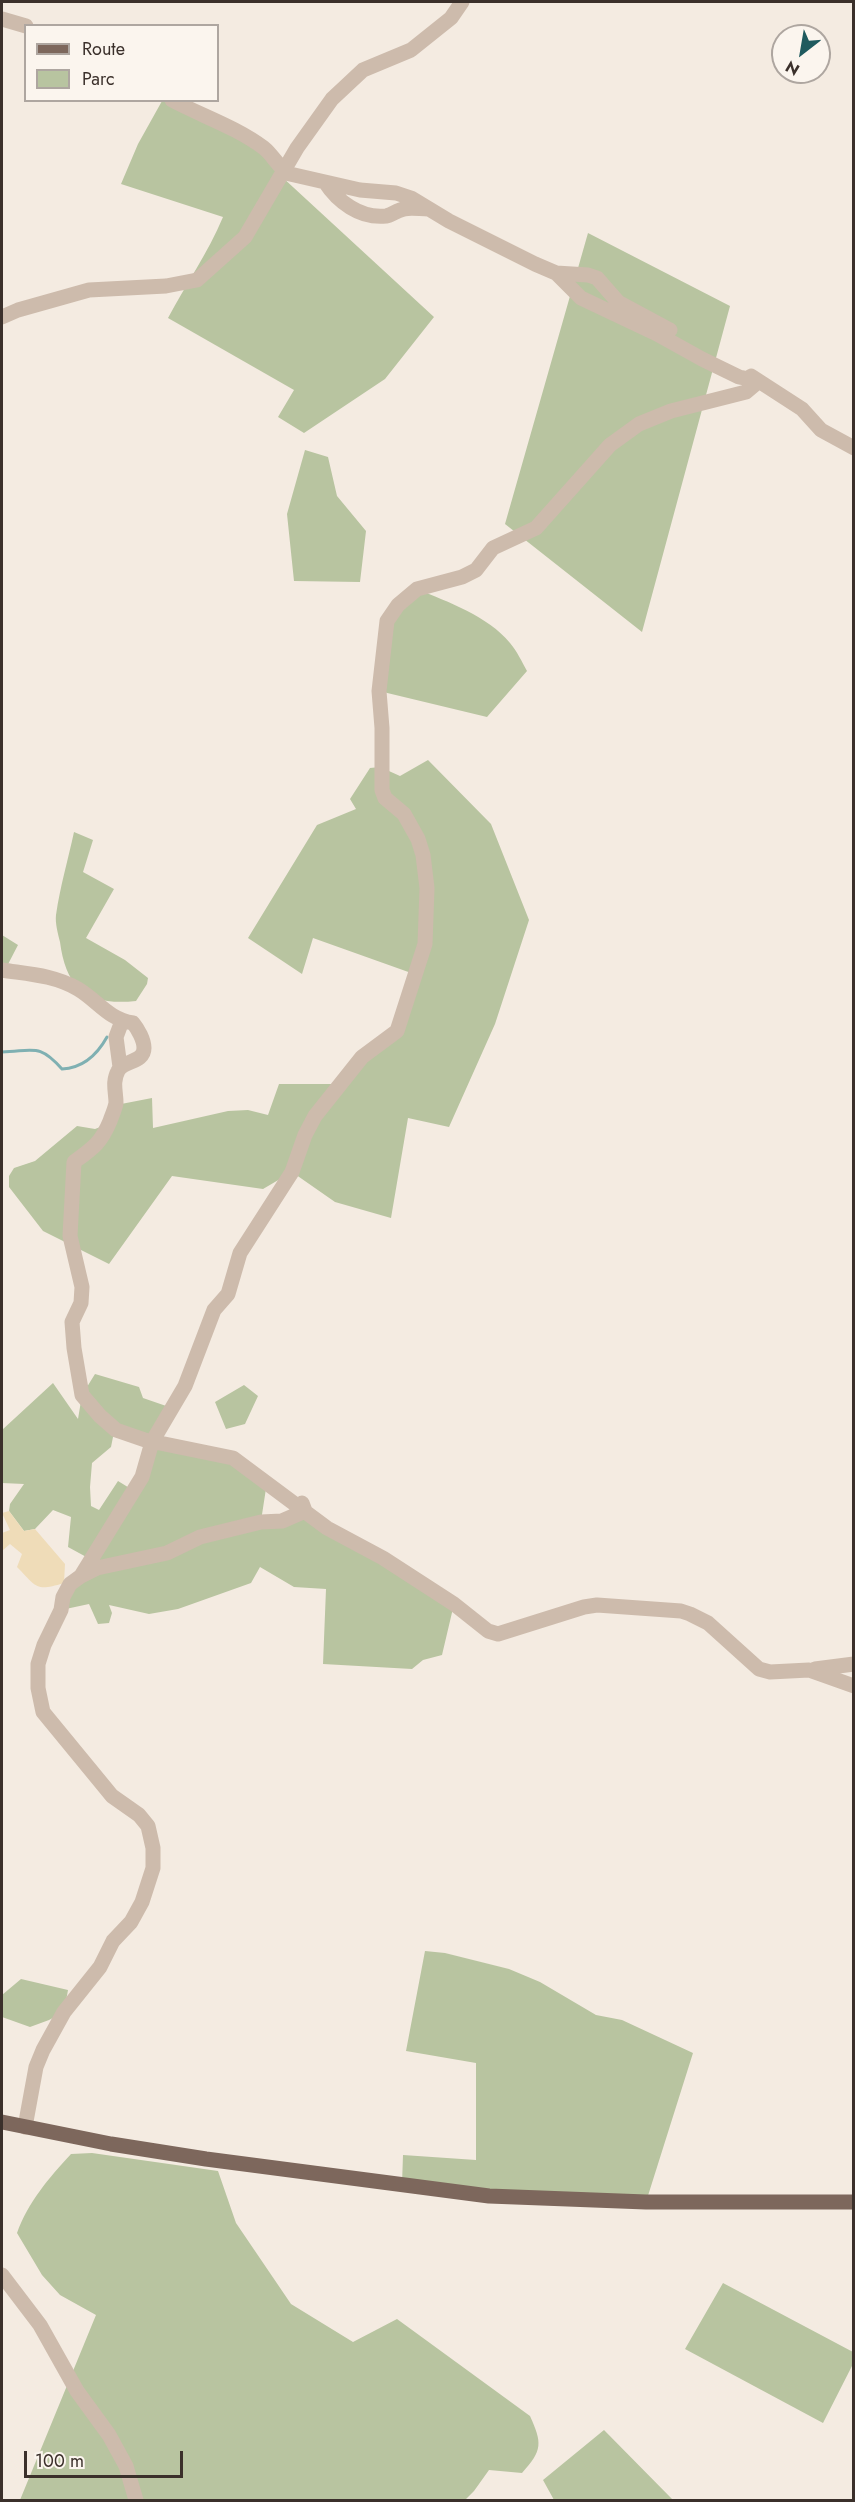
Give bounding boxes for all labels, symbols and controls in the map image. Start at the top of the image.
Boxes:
legend [24,24,219,102]
north arrow [771,24,831,84]
text: Route [82,36,125,62]
text: N [781,55,804,81]
text: Parc [82,66,115,92]
scale bar [27,2439,186,2477]
text: 100 m [35,2448,84,2474]

